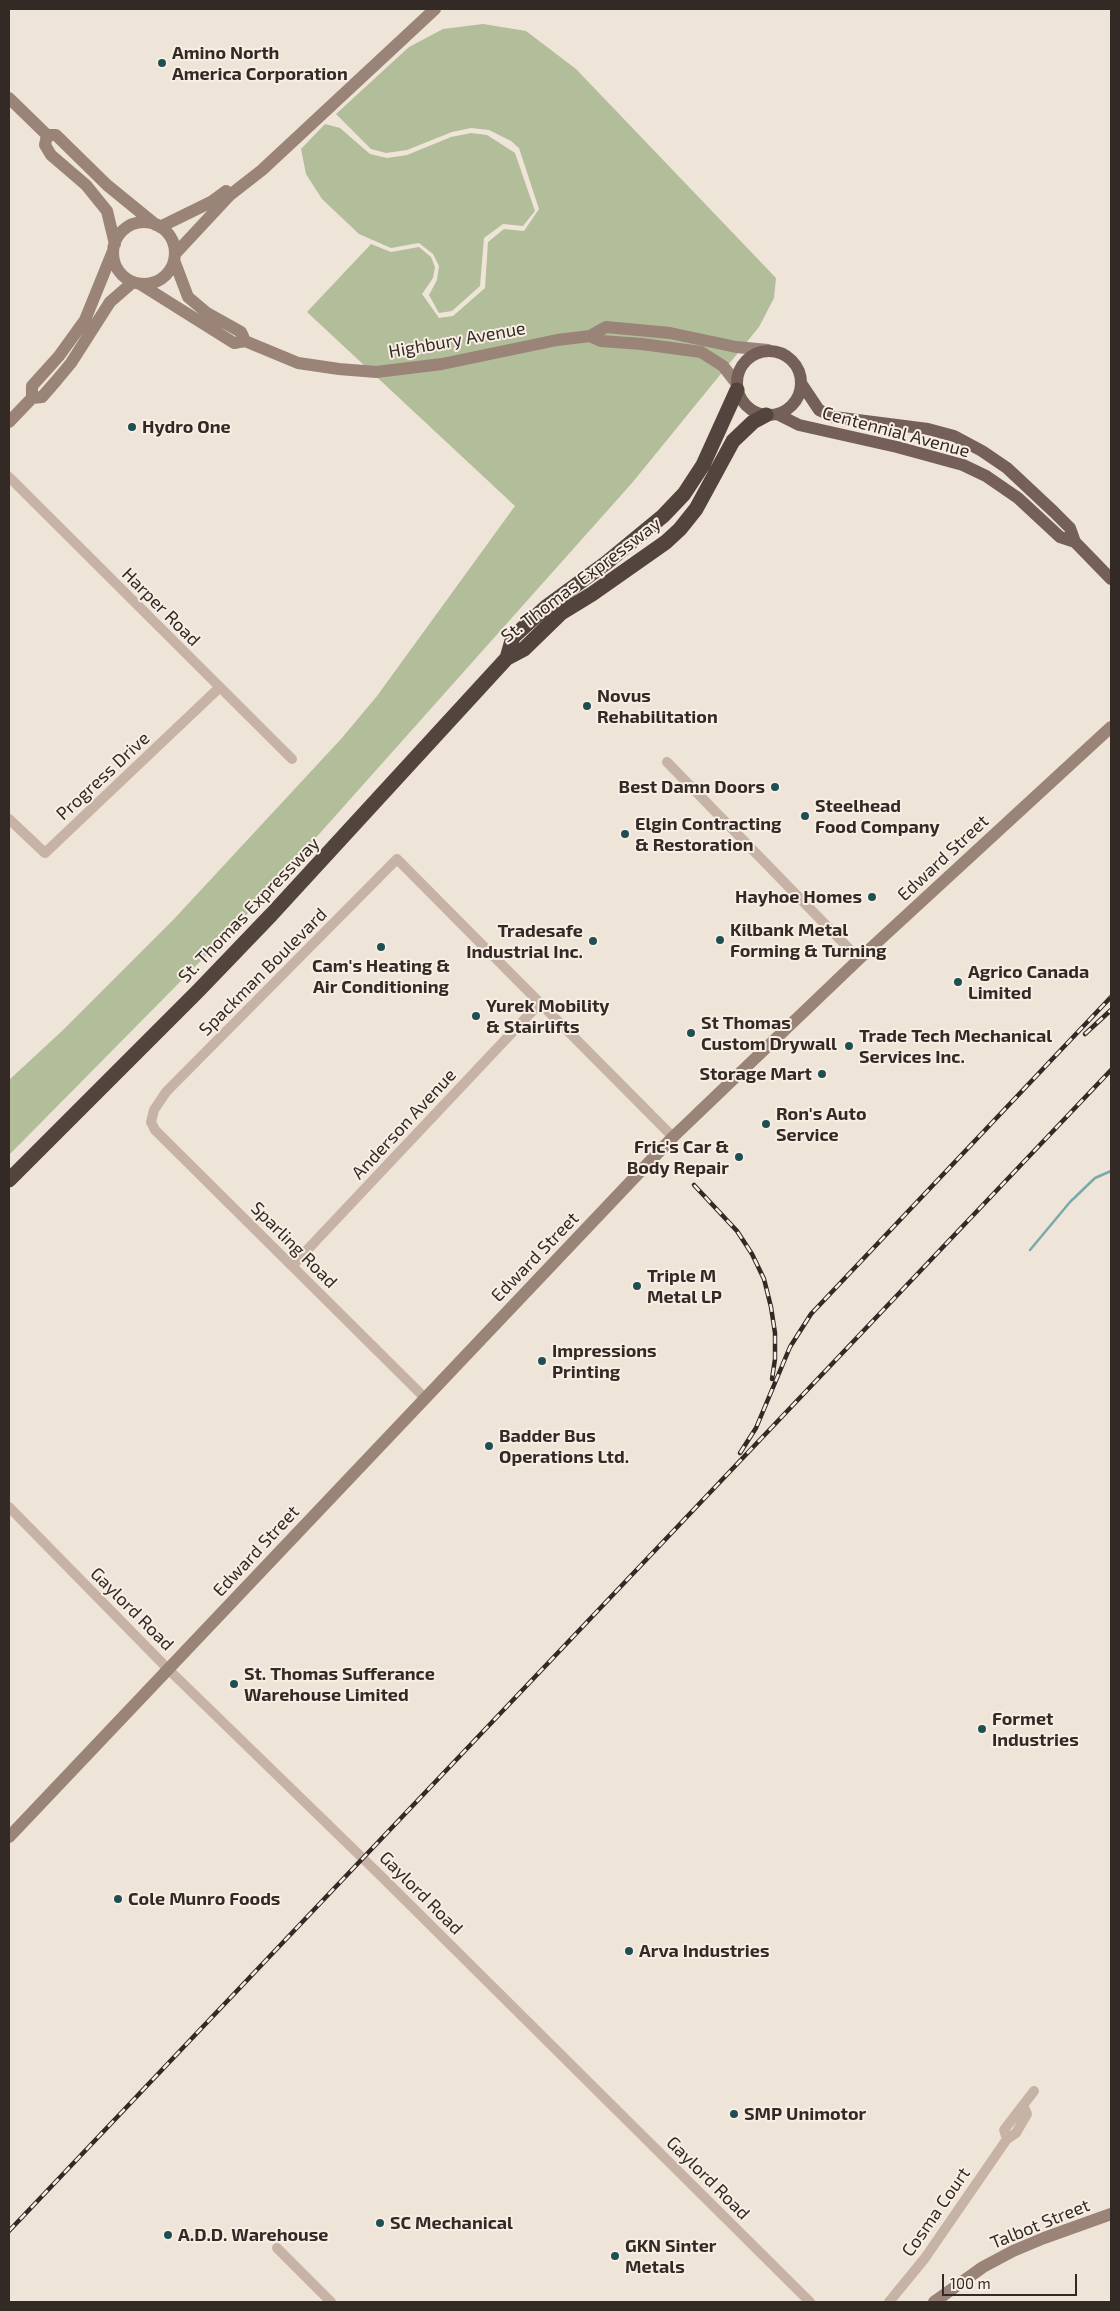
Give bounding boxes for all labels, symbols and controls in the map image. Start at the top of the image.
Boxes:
place label: Amino North America Corporation [172,42,348,84]
marker: Amino North America Corporation [156,57,168,69]
street label: Highbury Avenue [387,317,527,363]
street label: Centennial Avenue [820,402,972,462]
place label: Hydro One [142,416,231,438]
marker: Hydro One [126,421,138,433]
street label: St. Thomas Expressway [497,513,665,647]
street label: Harper Road [117,563,205,651]
place label: Novus Rehabilitation [597,685,718,728]
marker: Novus Rehabilitation [581,700,593,712]
street label: Progress Drive [52,727,154,825]
place label: Best Damn Doors [619,776,765,798]
marker: Best Damn Doors [769,781,781,793]
place label: Steelhead Food Company [815,795,940,838]
marker: Steelhead Food Company [799,810,811,822]
street label: Edward Street [893,810,993,906]
place label: Elgin Contracting & Restoration [635,813,782,856]
marker: Elgin Contracting & Restoration [619,828,631,840]
street label: St. Thomas Expressway [174,833,324,987]
place label: Hayhoe Homes [735,886,862,908]
marker: Hayhoe Homes [866,891,878,903]
street label: Spackman Boulevard [195,904,331,1040]
place label: Kilbank Metal Forming & Turning [730,919,887,962]
place label: Tradesafe Industrial Inc. [466,920,583,962]
marker: Kilbank Metal Forming & Turning [714,934,726,946]
marker: Tradesafe Industrial Inc. [587,935,599,947]
marker: Cam's Heating & Air Conditioning [375,941,387,953]
place label: Cam's Heating & Air Conditioning [312,955,450,998]
place label: Agrico Canada Limited [968,961,1089,1004]
marker: Agrico Canada Limited [952,976,964,988]
place label: Yurek Mobility & Stairlifts [486,995,610,1038]
marker: Yurek Mobility & Stairlifts [470,1010,482,1022]
place label: St Thomas Custom Drywall [701,1012,837,1054]
place label: Trade Tech Mechanical Services Inc. [859,1025,1052,1068]
marker: St Thomas Custom Drywall [685,1027,697,1039]
marker: Trade Tech Mechanical Services Inc. [843,1040,855,1052]
place label: Storage Mart [699,1063,812,1085]
street label: Anderson Avenue [347,1064,461,1184]
marker: Storage Mart [816,1068,828,1080]
place label: Ron's Auto Service [776,1103,867,1146]
marker: Ron's Auto Service [760,1118,772,1130]
place label: Fric's Car & Body Repair [627,1136,729,1178]
marker: Fric's Car & Body Repair [733,1151,745,1163]
street label: Sparling Road [246,1197,342,1293]
street label: Edward Street [487,1208,583,1306]
place label: Triple M Metal LP [647,1265,722,1308]
marker: Triple M Metal LP [631,1280,643,1292]
place label: Impressions Printing [552,1340,657,1382]
marker: Impressions Printing [536,1355,548,1367]
place label: Badder Bus Operations Ltd. [499,1425,629,1468]
marker: Badder Bus Operations Ltd. [483,1440,495,1452]
street label: Edward Street [208,1501,304,1601]
street label: Gaylord Road [86,1563,178,1655]
place label: St. Thomas Sufferance Warehouse Limited [244,1663,435,1706]
marker: St. Thomas Sufferance Warehouse Limited [228,1678,240,1690]
place label: Formet Industries [992,1708,1079,1750]
marker: Formet Industries [976,1723,988,1735]
street label: Gaylord Road [375,1847,467,1939]
place label: Cole Munro Foods [128,1888,280,1910]
marker: Cole Munro Foods [112,1893,124,1905]
place label: Arva Industries [639,1940,769,1962]
marker: Arva Industries [623,1945,635,1957]
place label: SMP Unimotor [744,2103,866,2125]
marker: SMP Unimotor [728,2108,740,2120]
street label: Gaylord Road [662,2132,754,2224]
street label: Cosma Court [897,2163,975,2261]
street label: Talbot Street [987,2194,1093,2254]
place label: SC Mechanical [390,2212,513,2234]
marker: SC Mechanical [374,2217,386,2229]
place label: A.D.D. Warehouse [178,2224,328,2246]
marker: A.D.D. Warehouse [162,2229,174,2241]
place label: GKN Sinter Metals [625,2235,717,2278]
marker: GKN Sinter Metals [609,2250,621,2262]
scale bar [945,2264,1080,2296]
text: 100 m [950,2274,991,2292]

